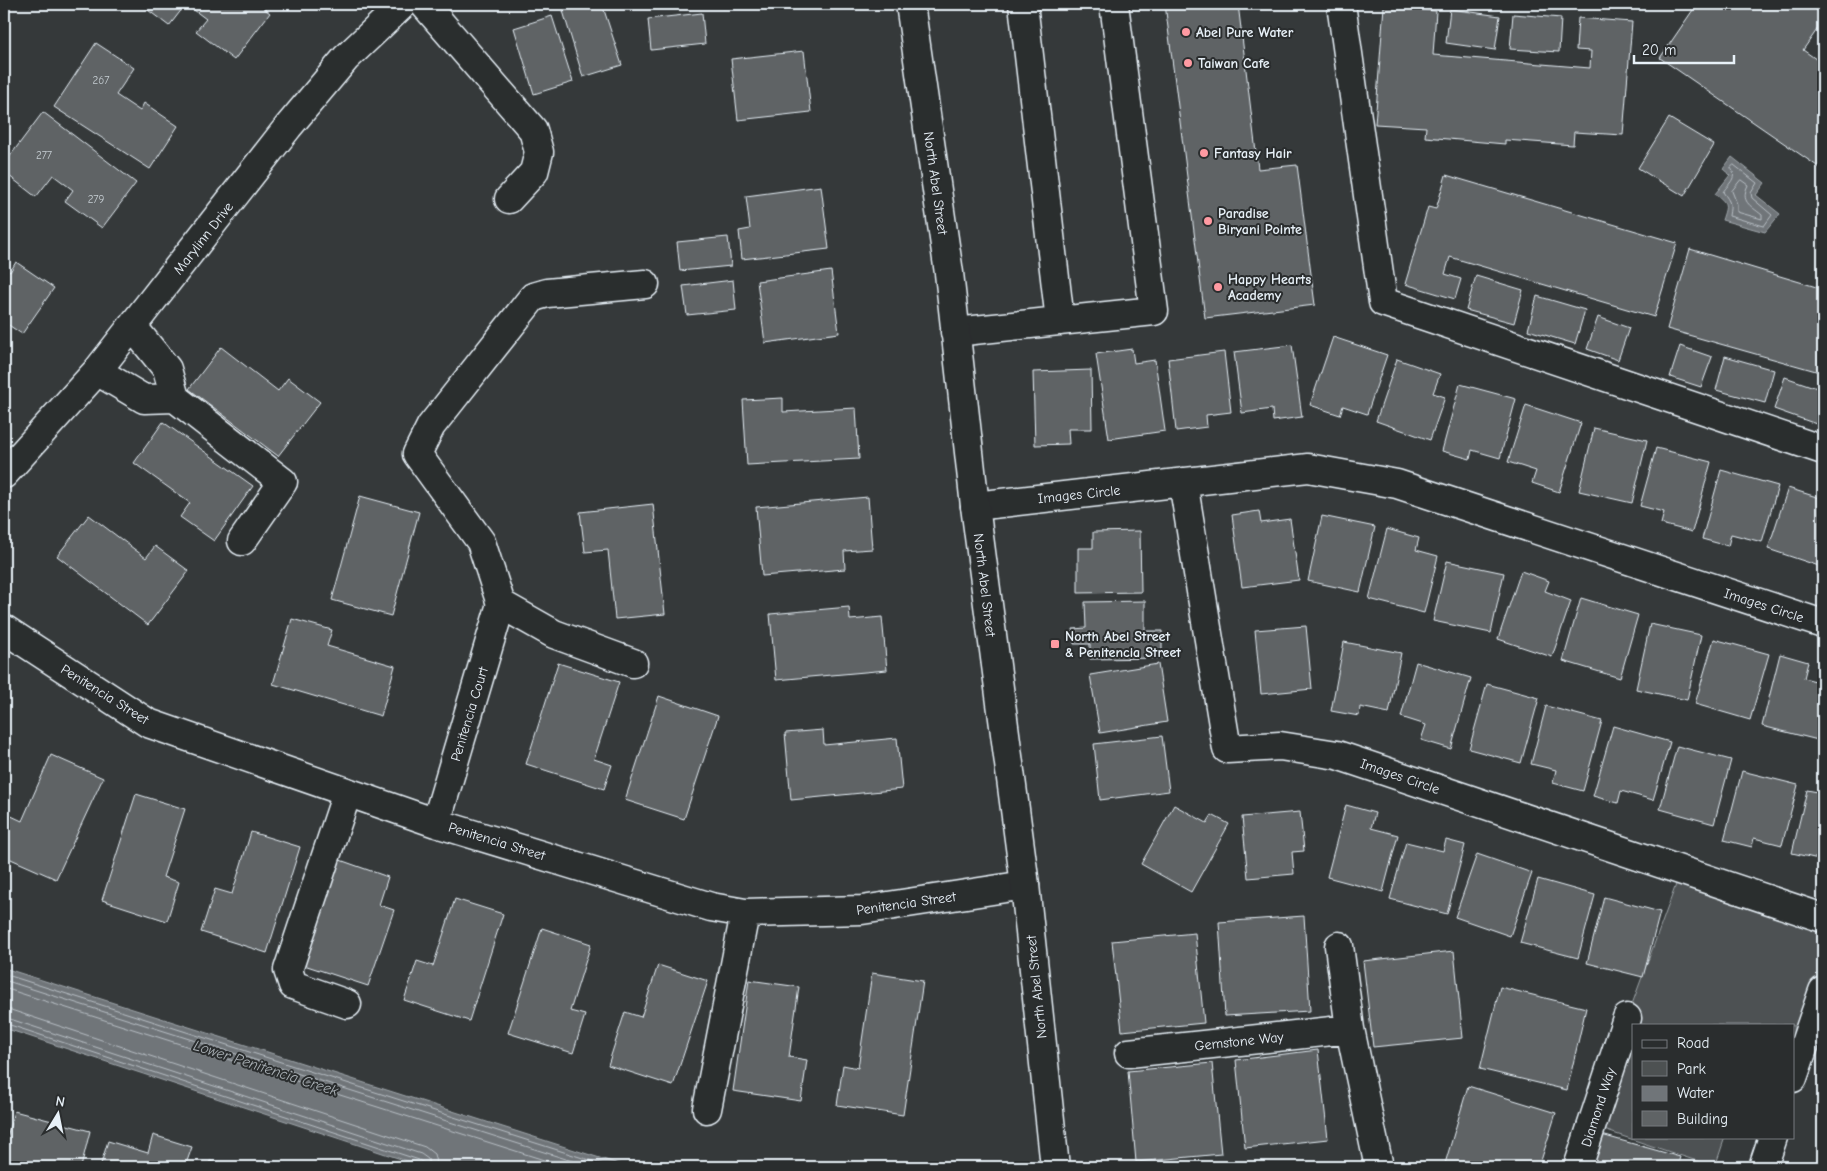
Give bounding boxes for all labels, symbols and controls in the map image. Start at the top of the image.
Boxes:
place label: Abel Pure Water [1196,24,1294,41]
marker: Abel Pure Water [1180,26,1192,38]
scale bar [1634,32,1734,64]
text: 20 m [1642,41,1676,59]
place label: Taiwan Cafe [1198,55,1270,72]
marker: Taiwan Cafe [1182,57,1194,69]
house number: 267 [93,74,109,87]
street label: North Abel Street [920,130,951,237]
place label: Fantasy Hair [1214,145,1292,162]
marker: Fantasy Hair [1198,147,1210,159]
house number: 277 [36,149,52,162]
house number: 279 [88,193,105,206]
street label: Marylinn Drive [170,199,237,278]
place label: Paradise Biryani Pointe [1218,205,1302,238]
marker: Paradise Biryani Pointe [1202,215,1214,227]
place label: Happy Hearts Academy [1228,271,1311,304]
marker: Happy Hearts Academy [1212,281,1224,293]
street label: Images Circle [1037,482,1121,507]
street label: North Abel Street [970,533,999,639]
street label: Images Circle [1722,585,1806,626]
place label: North Abel Street & Penitencia Street [1065,628,1181,661]
marker: North Abel Street & Penitencia Street [1049,638,1061,650]
street label: Penitencia Street [58,661,153,729]
street label: Penitencia Court [447,664,492,764]
street label: Images Circle [1358,755,1442,798]
street label: Penitencia Street [446,819,548,865]
street label: Penitencia Street [855,888,958,919]
street label: North Abel Street [1023,933,1050,1039]
legend [1632,1024,1794,1138]
street label: Gemstone Way [1194,1028,1285,1055]
text: Road [1677,1034,1709,1052]
water label: Lower Penitencia Creek [191,1036,341,1100]
text: Park [1677,1060,1706,1078]
street label: Diamond Way [1578,1064,1620,1149]
text: Water [1677,1084,1714,1102]
north arrow [32,1088,82,1138]
text: N [54,1093,66,1111]
text: Building [1677,1110,1728,1128]

